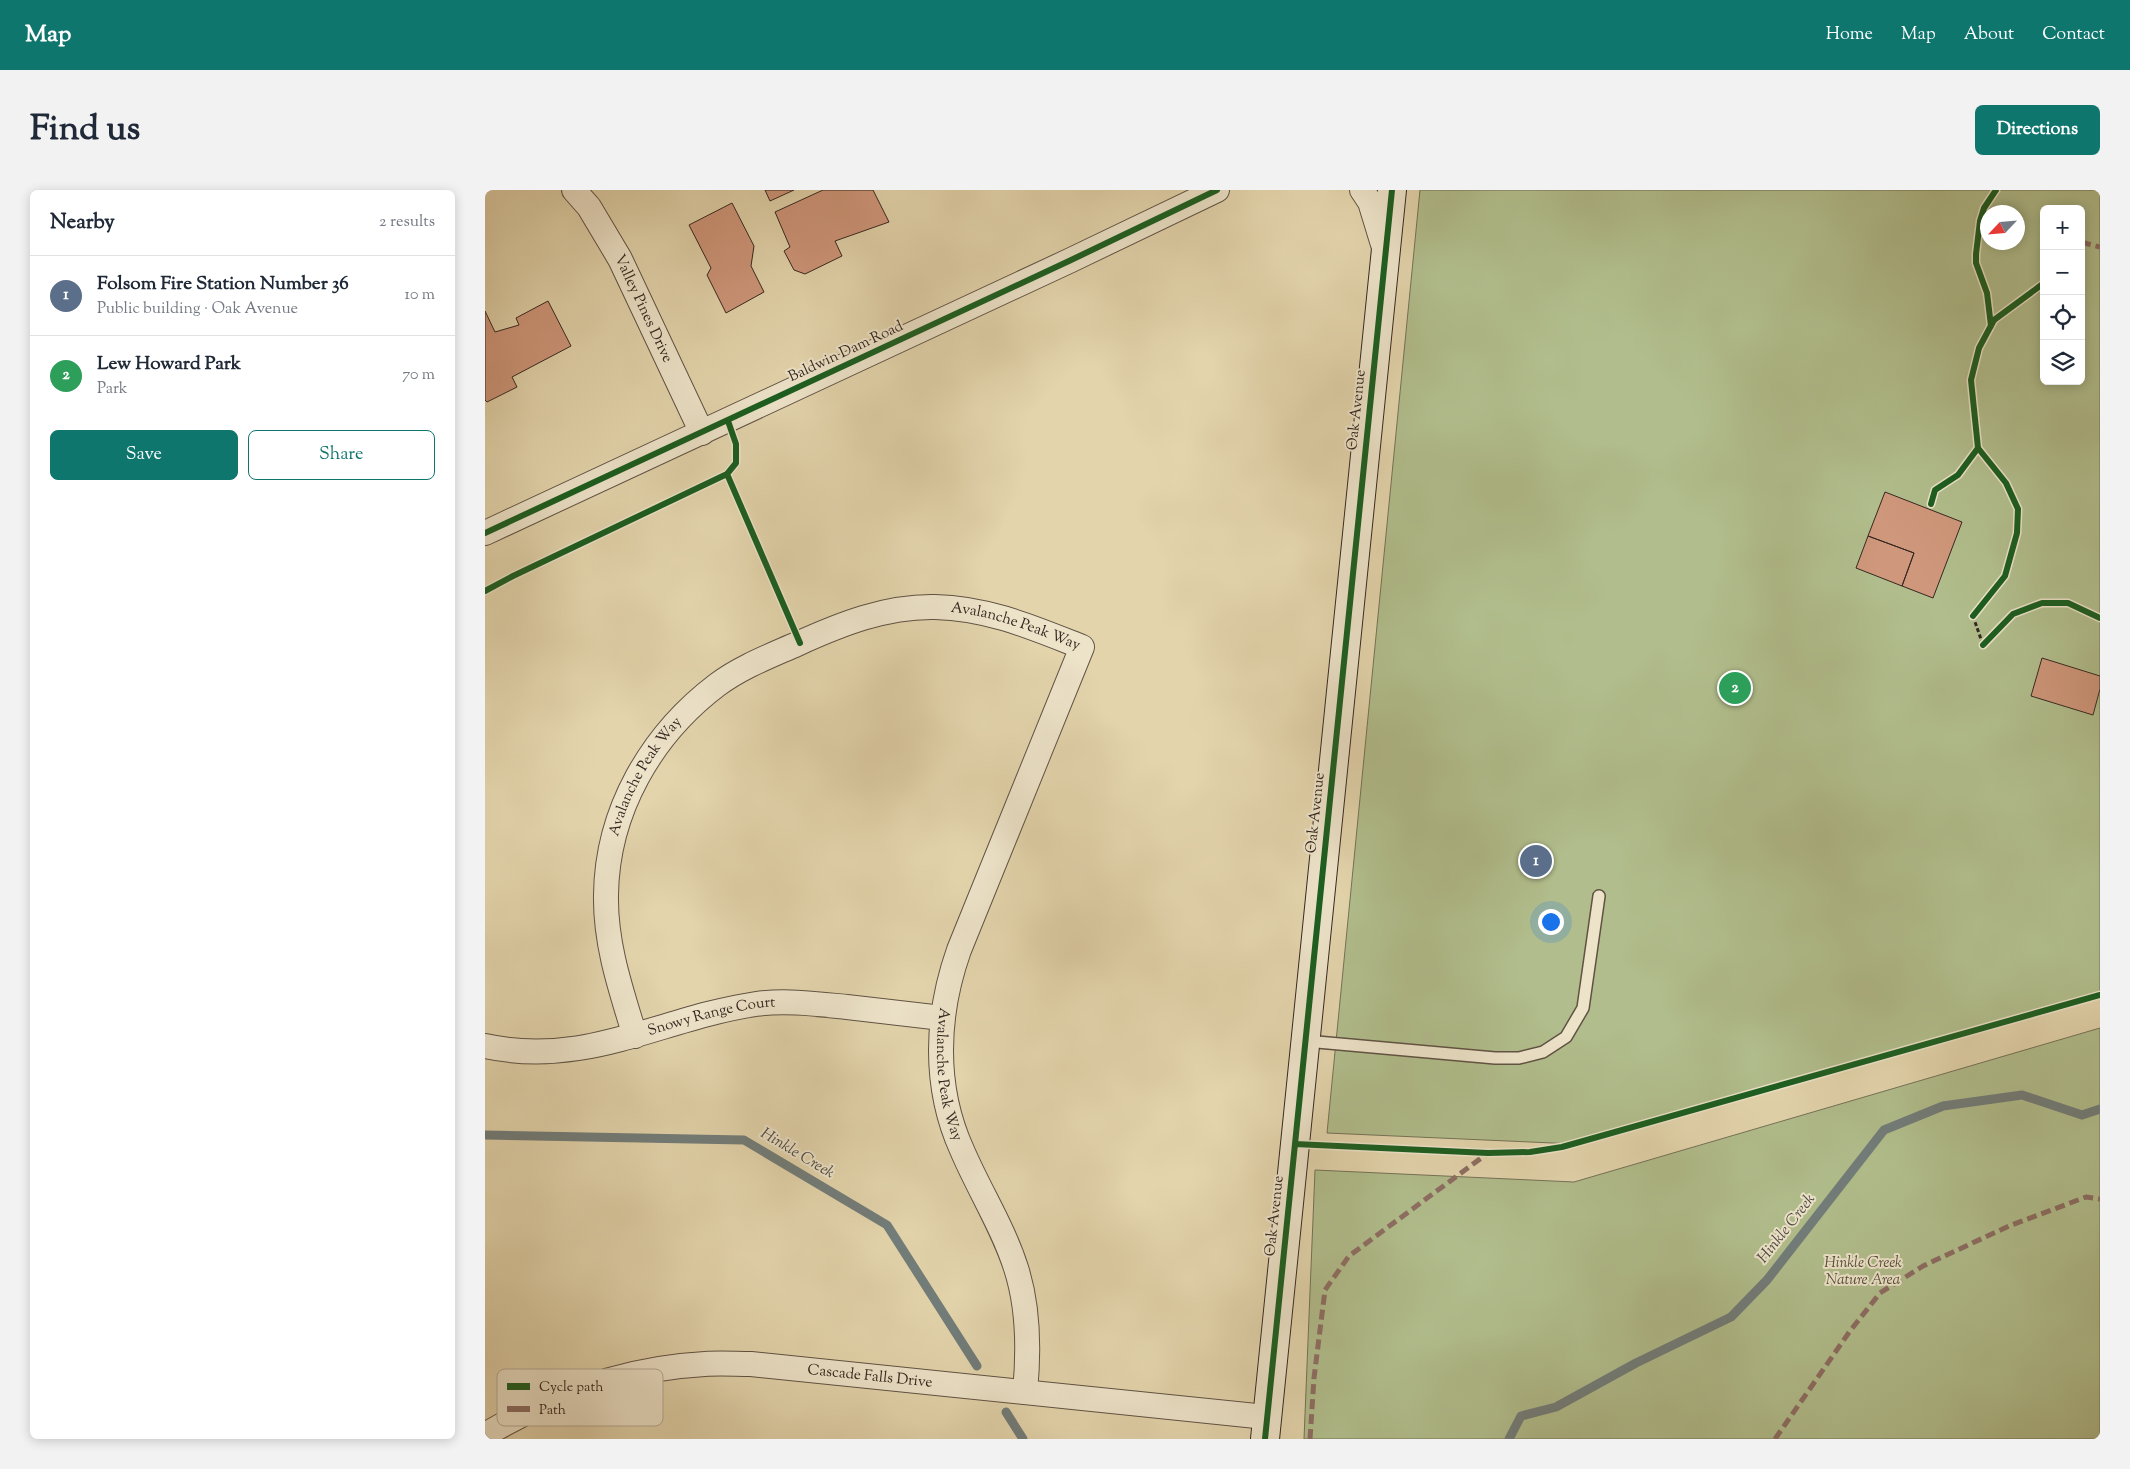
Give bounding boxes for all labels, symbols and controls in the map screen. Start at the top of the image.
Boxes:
text: Map [25,18,71,52]
text: Home [1826,22,1873,48]
text: Map [1901,22,1936,48]
text: About [1964,22,2014,48]
text: Contact [2042,22,2105,48]
text: Find us [30,105,140,156]
button: Directions [1975,105,2100,155]
north arrow [1980,205,2025,250]
map controls [2040,205,2085,385]
button: + [2040,205,2085,250]
text: Nearby [50,208,115,238]
text: 2 results [379,211,435,234]
button: − [2040,250,2085,295]
street label: Valley Pines Drive [609,251,678,366]
text: Folsom Fire Station Number 36 [97,271,349,298]
text: 1 [63,284,69,307]
text: 10 m [405,284,435,307]
button: locate [2040,295,2085,340]
text: Public building · Oak Avenue [97,298,298,321]
street label: Baldwin Dam Road [785,316,907,388]
button: layers [2040,340,2085,385]
text: Lew Howard Park [97,351,241,378]
text: 2 [62,364,70,387]
text: 70 m [402,364,435,387]
street label: Oak Avenue [1342,369,1372,451]
text: Park [97,378,128,401]
button: Save [50,430,238,480]
button: Share [248,430,435,480]
street label: Avalanche Peak Way [950,597,1084,656]
pin: 2 [1719,669,1751,707]
street label: Avalanche Peak Way [604,712,687,838]
street label: Oak Avenue [1301,772,1331,854]
pin: 1 [1520,842,1552,880]
your location [1538,909,1564,935]
street label: Snowy Range Court [645,992,776,1041]
street label: Avalanche Peak Way [930,1006,968,1144]
water label: Hinkle Creek [756,1123,838,1185]
street label: Oak Avenue [1260,1175,1290,1257]
water label: Hinkle Creek [1752,1189,1822,1269]
park label: Hinkle Creek Nature Area [1824,1253,1902,1291]
street label: Cascade Falls Drive [806,1359,933,1393]
legend [497,1369,663,1426]
text: Cycle path [539,1378,603,1398]
text: Path [539,1401,566,1421]

